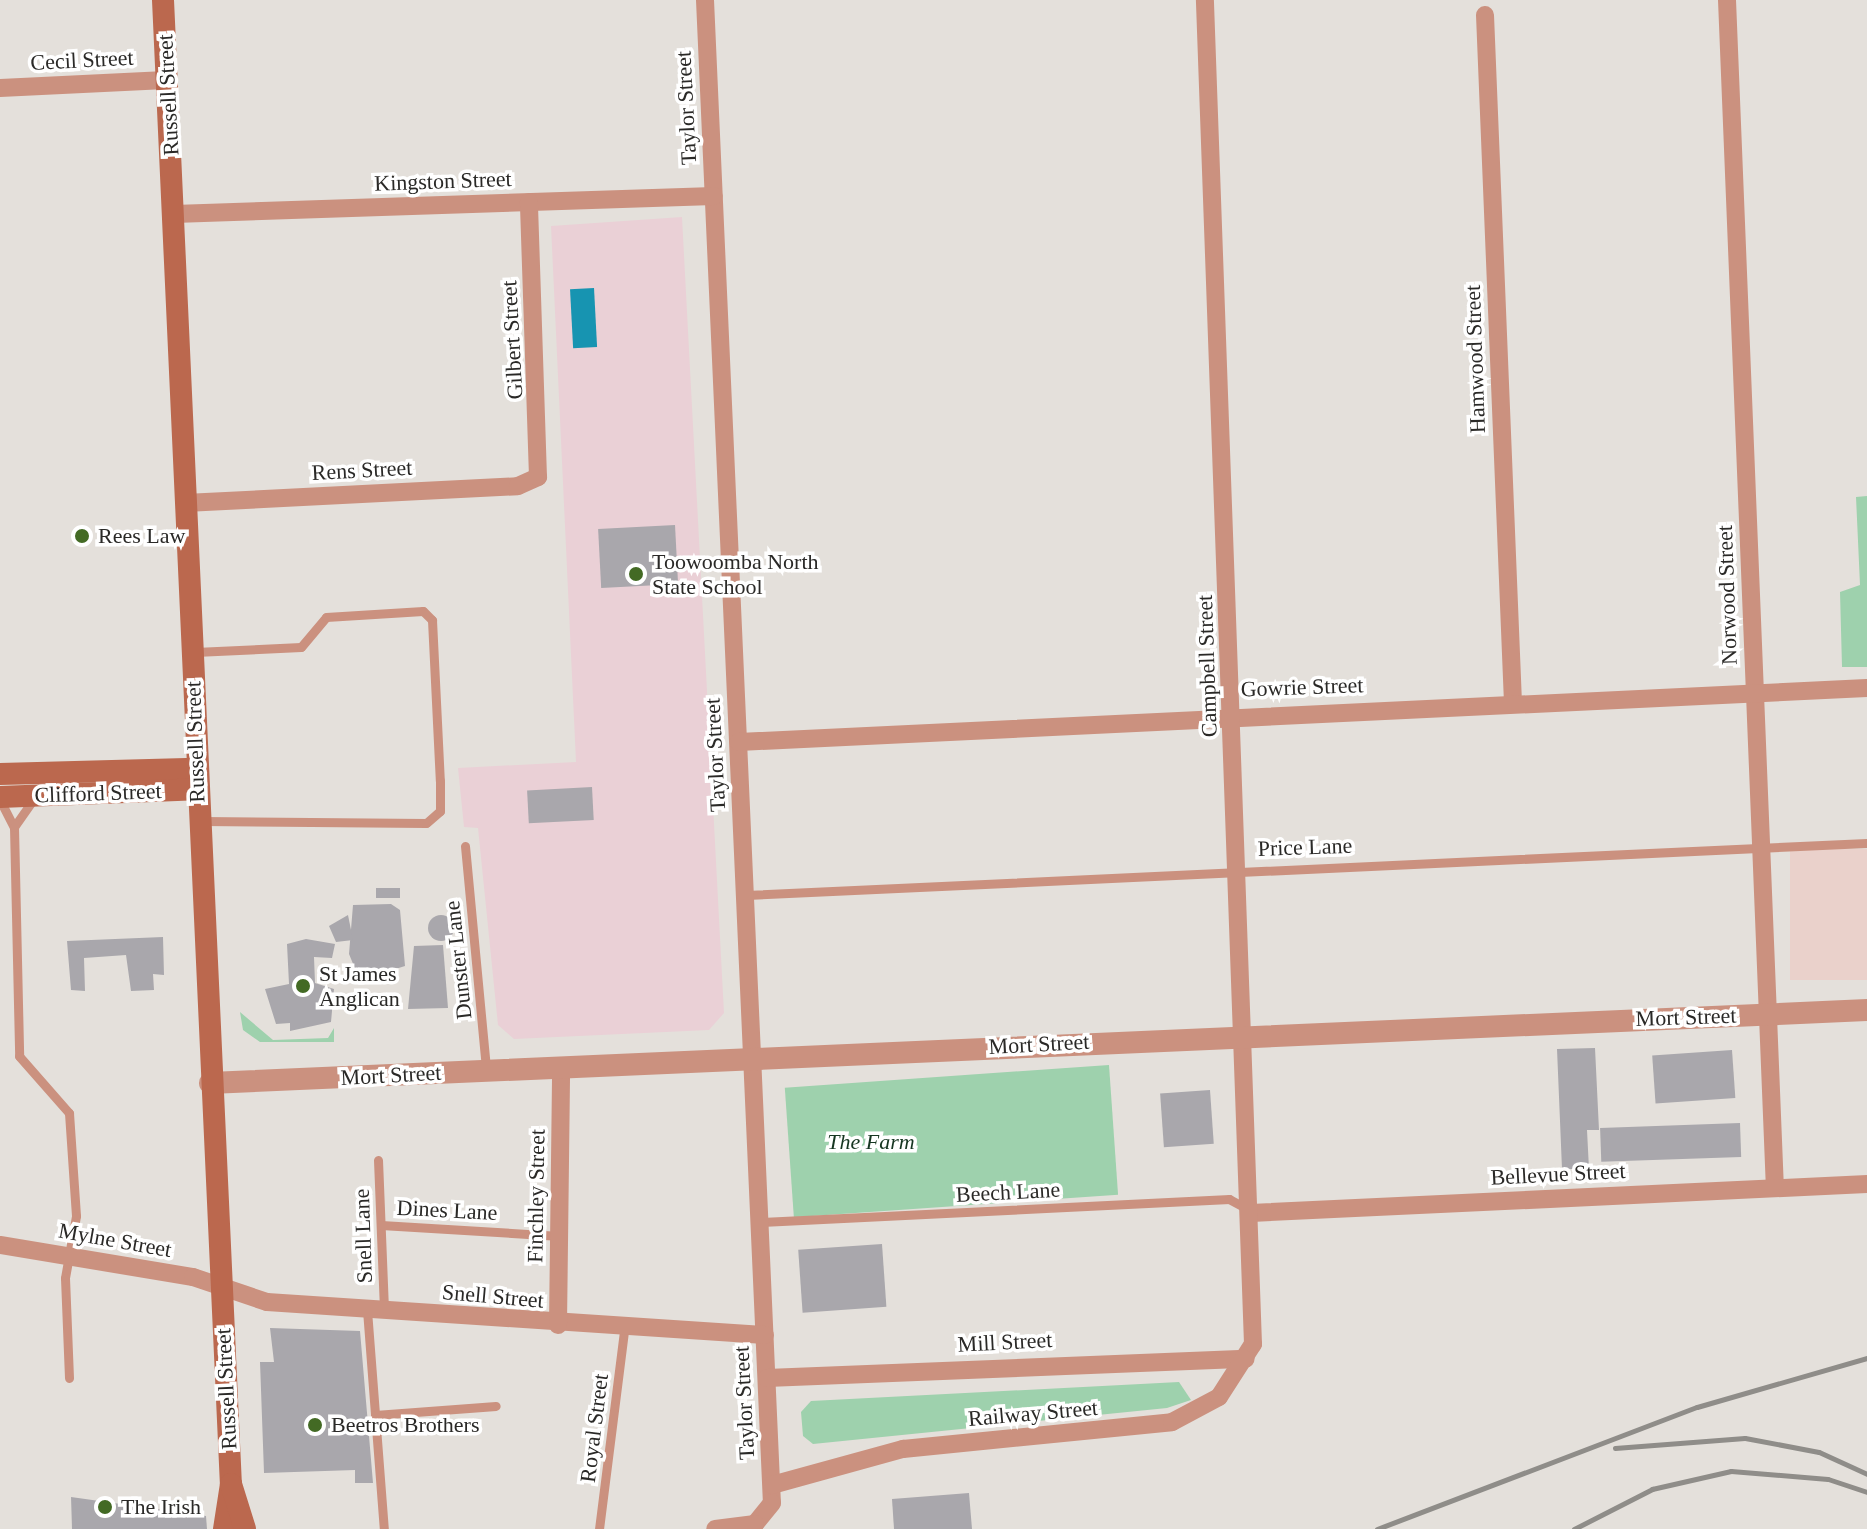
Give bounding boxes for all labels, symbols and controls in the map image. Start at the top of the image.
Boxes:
street label: Russell Street [152,34,184,156]
street label: Cecil Street [30,44,134,76]
street label: Taylor Street [670,50,702,166]
street label: Kingston Street [374,165,512,197]
street label: Gilbert Street [496,280,528,400]
street label: Hamwood Street [1459,284,1491,434]
street label: Rens Street [311,454,413,486]
place label: Rees Law [98,523,185,549]
street label: Norwood Street [1711,525,1743,665]
marker: Rees Law [73,527,91,545]
place label: Toowoomba North State School [652,548,818,600]
marker: Toowoomba North State School [627,565,645,583]
street label: Campbell Street [1191,594,1223,738]
street label: Gowrie Street [1240,672,1364,702]
street label: Russell Street [180,681,210,803]
street label: Taylor Street [699,697,731,813]
street label: Clifford Street [34,778,162,808]
street label: Price Lane [1257,832,1353,862]
street label: Dunster Lane [439,899,477,1021]
place label: St James Anglican [319,960,400,1012]
marker: St James Anglican [294,977,312,995]
street label: Mort Street [1635,1002,1737,1032]
street label: Mort Street [988,1028,1090,1060]
street label: Mort Street [340,1059,442,1091]
street label: Finchley Street [522,1129,550,1263]
park label: The Farm [827,1129,915,1155]
street label: Bellevue Street [1490,1157,1626,1191]
street label: Beech Lane [955,1176,1061,1208]
street label: Snell Lane [348,1188,378,1284]
street label: Dines Lane [396,1194,498,1226]
street label: Mylne Street [56,1217,174,1263]
street label: Snell Street [441,1278,545,1314]
street label: Mill Street [957,1326,1053,1358]
street label: Russell Street [210,1328,242,1450]
street label: Taylor Street [728,1345,760,1461]
street label: Royal Street [574,1372,614,1484]
street label: Railway Street [967,1394,1099,1432]
place label: Beetros Brothers [331,1412,479,1438]
marker: Beetros Brothers [306,1416,324,1434]
place label: The Irish [121,1494,201,1520]
marker: The Irish [96,1498,114,1516]

